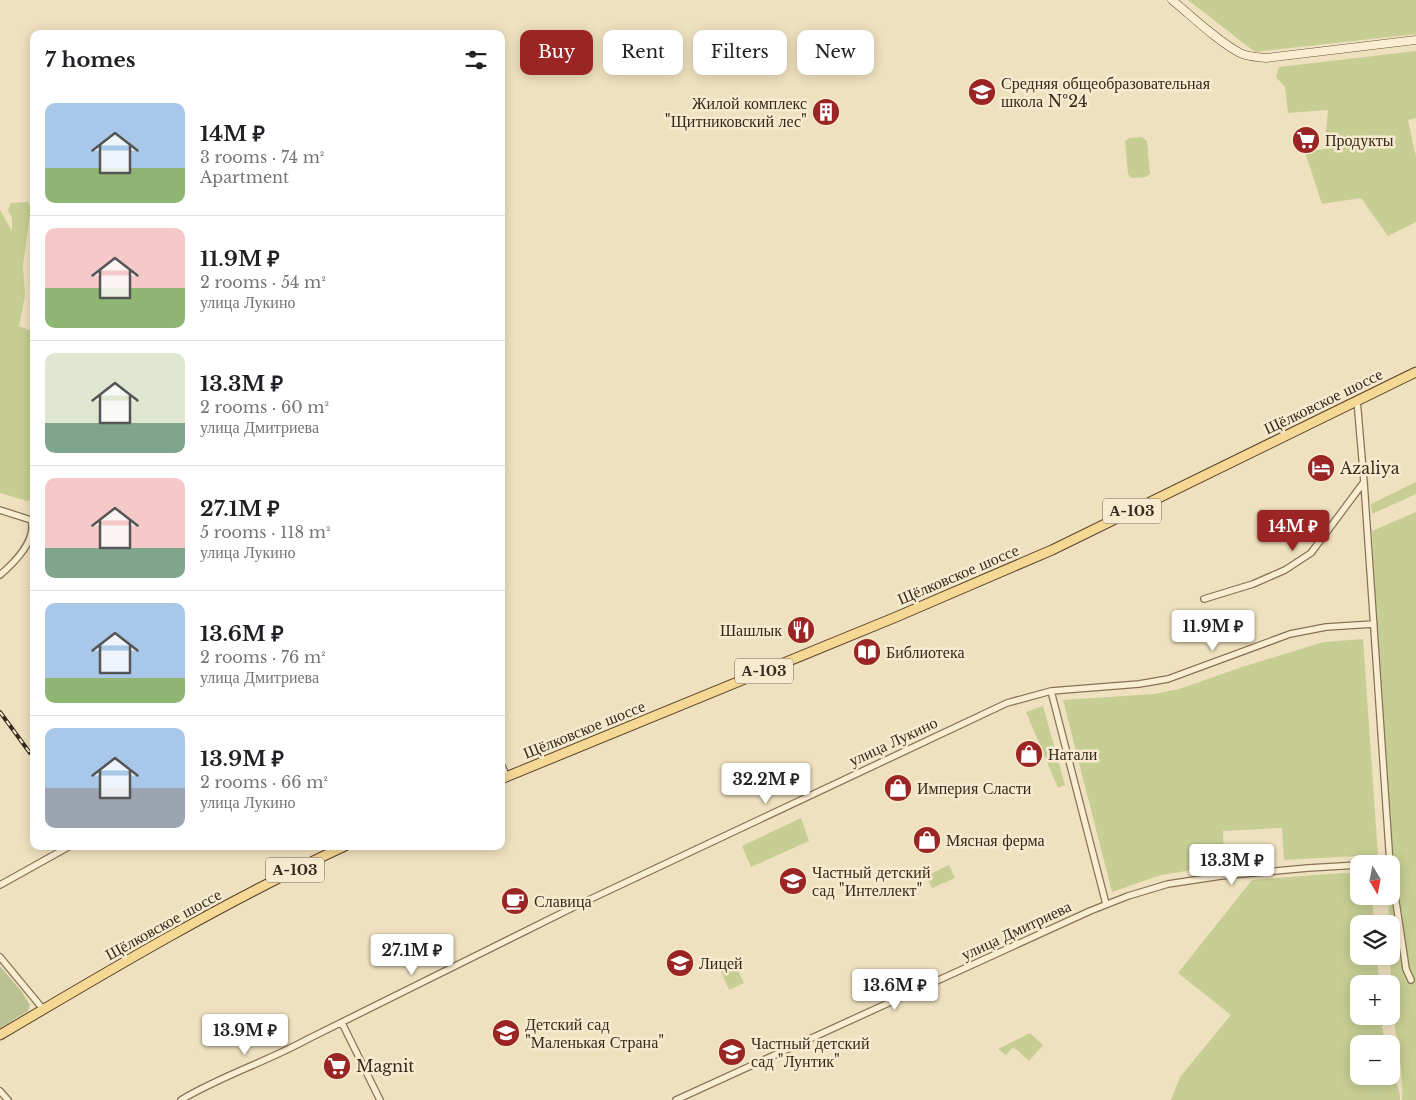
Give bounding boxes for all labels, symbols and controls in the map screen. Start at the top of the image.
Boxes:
chip: Buy [520,30,593,75]
chip: Rent [603,30,683,75]
chip: Filters [693,30,787,75]
chip: New [797,30,874,75]
icon: filters [462,46,490,74]
text: 7 homes [45,47,136,73]
place label: Средняя общеобразовательная школа №24 [1001,73,1211,111]
school or university icon: Средняя общеобразовательная школа №24 [967,77,997,107]
place label: Жилой комплекс "Щитниковский лес" [665,93,807,131]
building icon: Жилой комплекс "Щитниковский лес" [811,97,841,127]
text: 14M ₽ [200,121,265,147]
icon: home [85,123,145,183]
supermarket icon: Продукты [1291,125,1321,155]
place label: Продукты [1325,130,1394,150]
text: 3 rooms · 74 m² [200,147,324,167]
text: Apartment [200,167,289,187]
text: 11.9M ₽ [200,246,280,272]
icon: home [85,248,145,308]
text: 2 rooms · 54 m² [200,272,326,292]
text: улица Лукино [200,292,295,312]
street label: Щёлковское шоссе [1260,364,1386,438]
text: 13.3M ₽ [200,371,283,397]
icon: home [85,373,145,433]
text: 2 rooms · 60 m² [200,397,329,417]
text: улица Дмитриева [200,417,319,437]
hotel icon: Azaliya [1306,453,1336,483]
place label: Azaliya [1339,458,1400,478]
text: 27.1M ₽ [200,496,280,522]
icon: home [85,498,145,558]
road number: А-103 [1103,498,1161,524]
pin: 14M ₽ [1258,510,1328,552]
text: 14M ₽ [1268,516,1318,536]
text: 5 rooms · 118 m² [200,522,331,542]
street label: Щёлковское шоссе [894,539,1022,609]
text: улица Лукино [200,542,295,562]
pin: 11.9M ₽ [1167,610,1259,652]
restaurant icon: Шашлык [786,615,816,645]
text: 11.9M ₽ [1183,616,1243,636]
place label: Шашлык [720,620,782,640]
text: 13.6M ₽ [200,621,284,647]
icon: home [85,623,145,683]
library icon: Библиотека [852,637,882,667]
place label: Библиотека [886,642,965,662]
text: 2 rooms · 76 m² [200,647,326,667]
road number: А-103 [735,658,793,684]
text: улица Дмитриева [200,667,319,687]
street label: Щёлковское шоссе [520,695,648,763]
street label: улица Лукино [846,712,940,770]
shop icon: Натали [1014,739,1044,769]
place label: Натали [1048,744,1098,764]
text: 13.9M ₽ [200,746,284,772]
icon: home [85,748,145,808]
pin: 32.2M ₽ [720,762,812,805]
text: 32.2M ₽ [732,769,800,789]
text: 2 rooms · 66 m² [200,772,328,792]
shop icon: Империя Сласти [883,773,913,803]
place label: Империя Сласти [917,778,1032,798]
text: улица Лукино [200,792,295,812]
shop icon: Мясная ферма [912,825,942,855]
place label: Мясная ферма [946,830,1045,850]
pin: 13.3M ₽ [1186,844,1278,886]
text: 13.3M ₽ [1200,850,1264,870]
north arrow [1350,855,1400,905]
map controls [1350,855,1400,1085]
road number: А-103 [266,858,324,882]
place label: Частный детский сад "Интеллект" [812,862,931,900]
school or university icon: Частный детский сад "Интеллект" [778,866,808,896]
street label: Щёлковское шоссе [101,884,225,964]
cafe icon: Славица [500,886,530,916]
place label: Славица [534,891,592,911]
street label: улица Дмитриева [958,896,1074,964]
button: layers [1350,915,1400,965]
pin: 27.1M ₽ [366,934,458,976]
text: 27.1M ₽ [382,940,442,960]
school or university icon: Лицей [665,948,695,978]
place label: Лицей [699,953,743,973]
pin: 13.6M ₽ [849,968,941,1011]
text: 13.6M ₽ [863,975,927,995]
button: + [1350,975,1400,1025]
pin: 13.9M ₽ [199,1014,291,1056]
place label: Детский сад "Маленькая Страна" [525,1014,664,1052]
school or university icon: Детский сад "Маленькая Страна" [491,1018,521,1048]
text: 13.9M ₽ [213,1020,277,1040]
place label: Частный детский сад "Лунтик" [751,1033,870,1071]
button: − [1350,1035,1400,1085]
school or university icon: Частный детский сад "Лунтик" [717,1037,747,1067]
supermarket icon: Magnit [322,1051,352,1081]
place label: Magnit [356,1056,414,1076]

